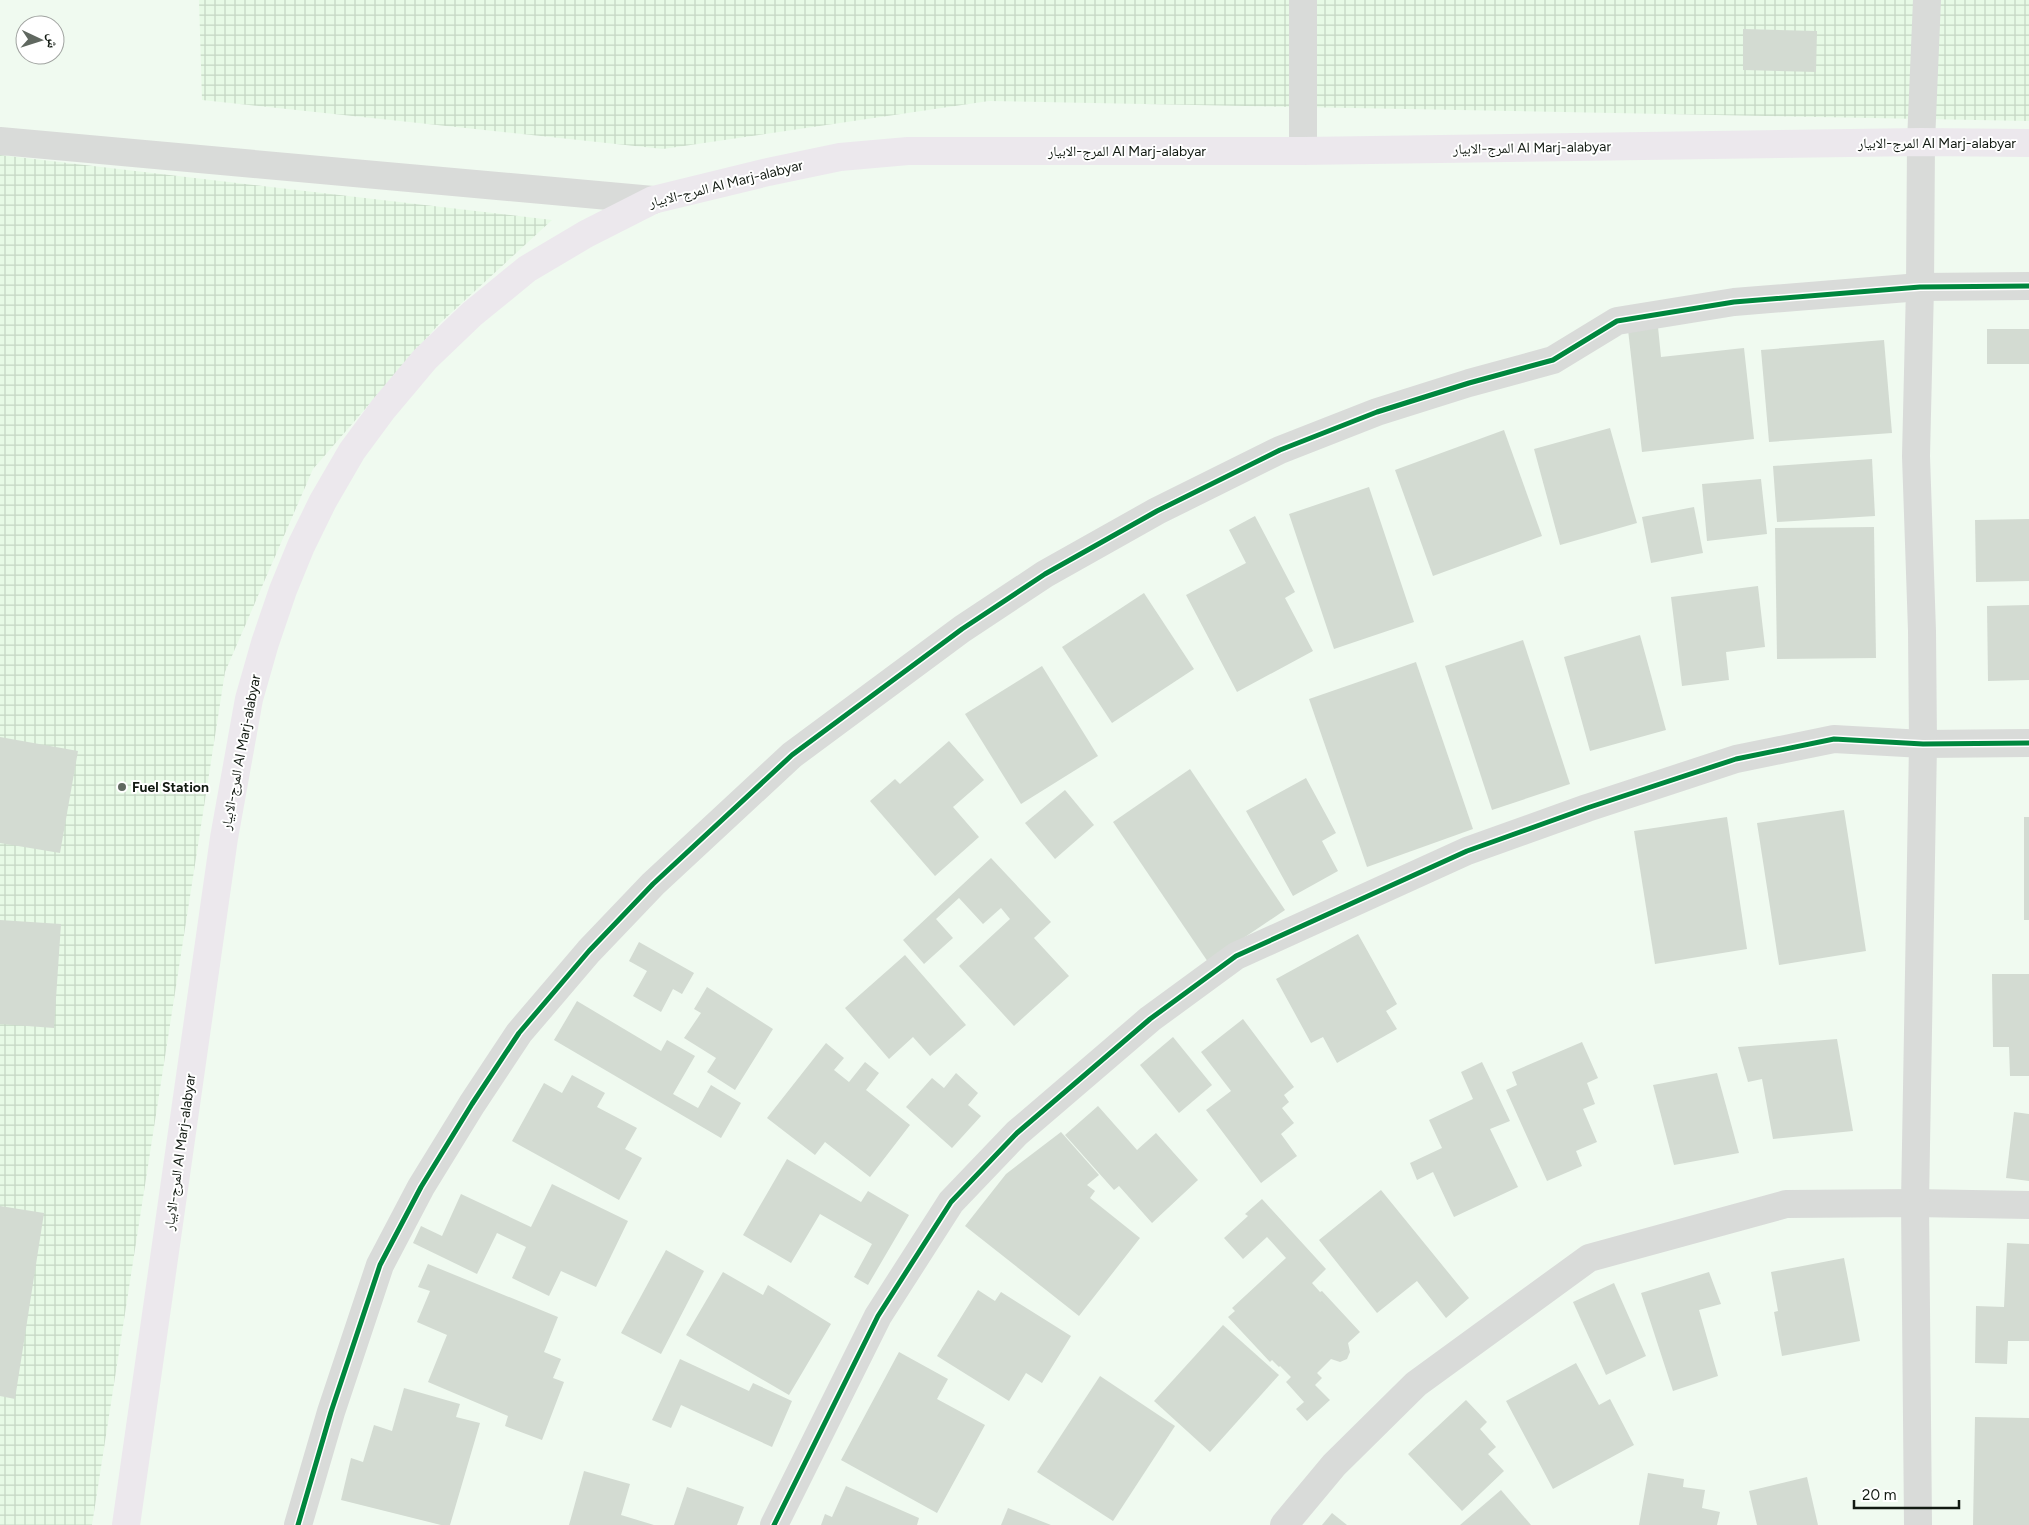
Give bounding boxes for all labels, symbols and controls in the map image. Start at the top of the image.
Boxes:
north arrow [15,15,65,65]
text: ش [43,33,61,49]
street label: المرج-الابيار Al Marj-alabyar [1857,135,2016,153]
street label: المرج-الابيار Al Marj-alabyar [1452,138,1611,159]
street label: المرج-الابيار Al Marj-alabyar [1047,143,1206,161]
street label: المرج-الابيار Al Marj-alabyar [646,157,805,213]
street label: المرج-الابيار Al Marj-alabyar [217,672,265,832]
place label: Fuel Station [132,779,209,796]
marker: Fuel Station [116,781,128,793]
street label: المرج-الابيار Al Marj-alabyar [160,1072,200,1233]
scale bar [1854,1478,1959,1510]
text: 20 m [1862,1486,1896,1504]

